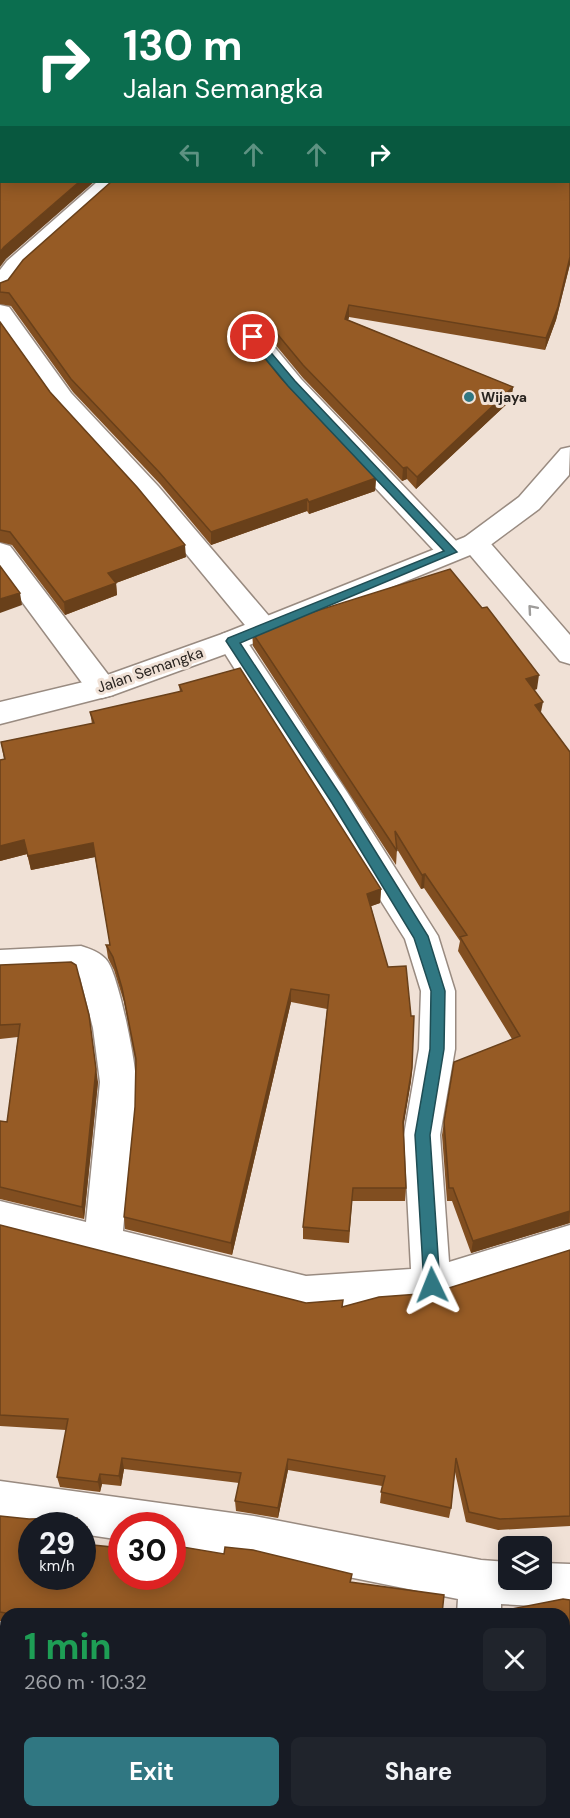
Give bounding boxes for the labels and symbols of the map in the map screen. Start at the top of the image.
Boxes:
pin [227,311,278,362]
place label: Wijaya [481,388,527,406]
marker: Wijaya [462,390,476,404]
one-way arrow [528,605,539,616]
street label: Jalan Semangka [94,642,206,698]
position arrow [400,1253,464,1317]
speed limit sign: 30 [108,1512,186,1590]

